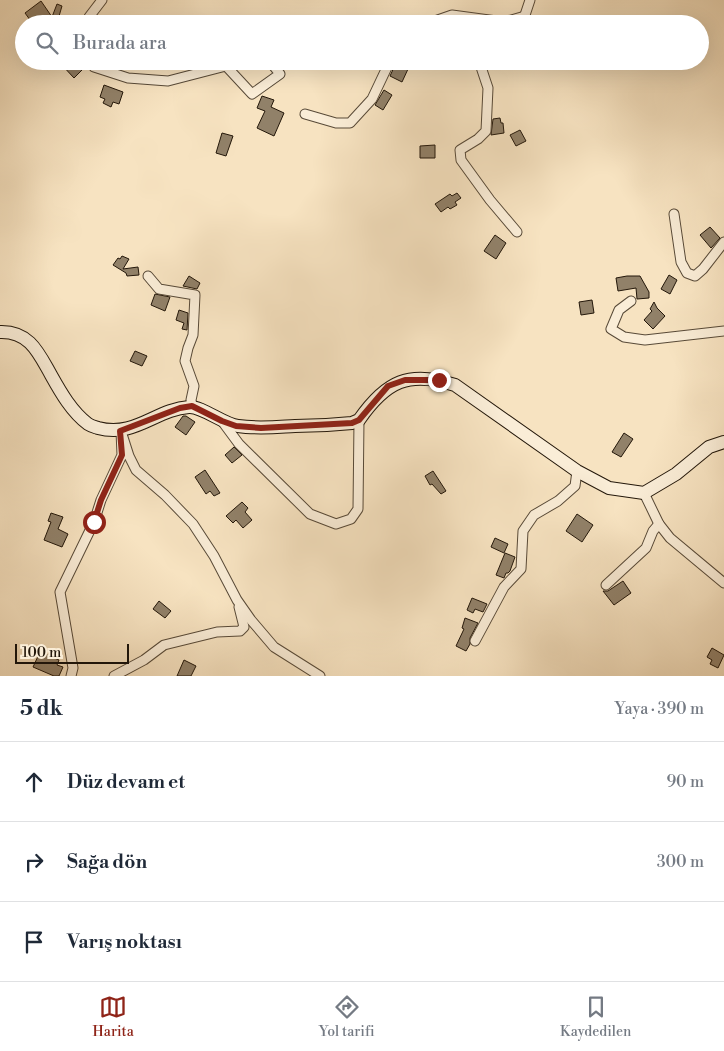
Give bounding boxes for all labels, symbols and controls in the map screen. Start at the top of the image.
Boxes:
search box [15,15,709,70]
icon: search [33,29,61,57]
text: Burada ara [73,31,167,55]
route end [428,369,451,392]
route start [83,511,106,534]
scale bar [15,641,129,664]
text: 100 m [22,644,61,662]
text: 5 dk [20,696,63,722]
text: Yaya · 390 m [615,699,704,719]
icon: ahead [20,768,48,796]
text: Düz devam et [67,770,185,794]
text: 90 m [666,772,704,792]
icon: right [20,848,48,876]
text: Sağa dön [67,850,147,874]
text: 300 m [657,852,704,872]
icon: arrive [20,928,48,956]
text: Varış noktası [67,930,182,954]
tab: Harita [93,993,134,1041]
tab: Yol tarifi [319,993,375,1041]
tab: Kaydedilen [560,993,631,1041]

